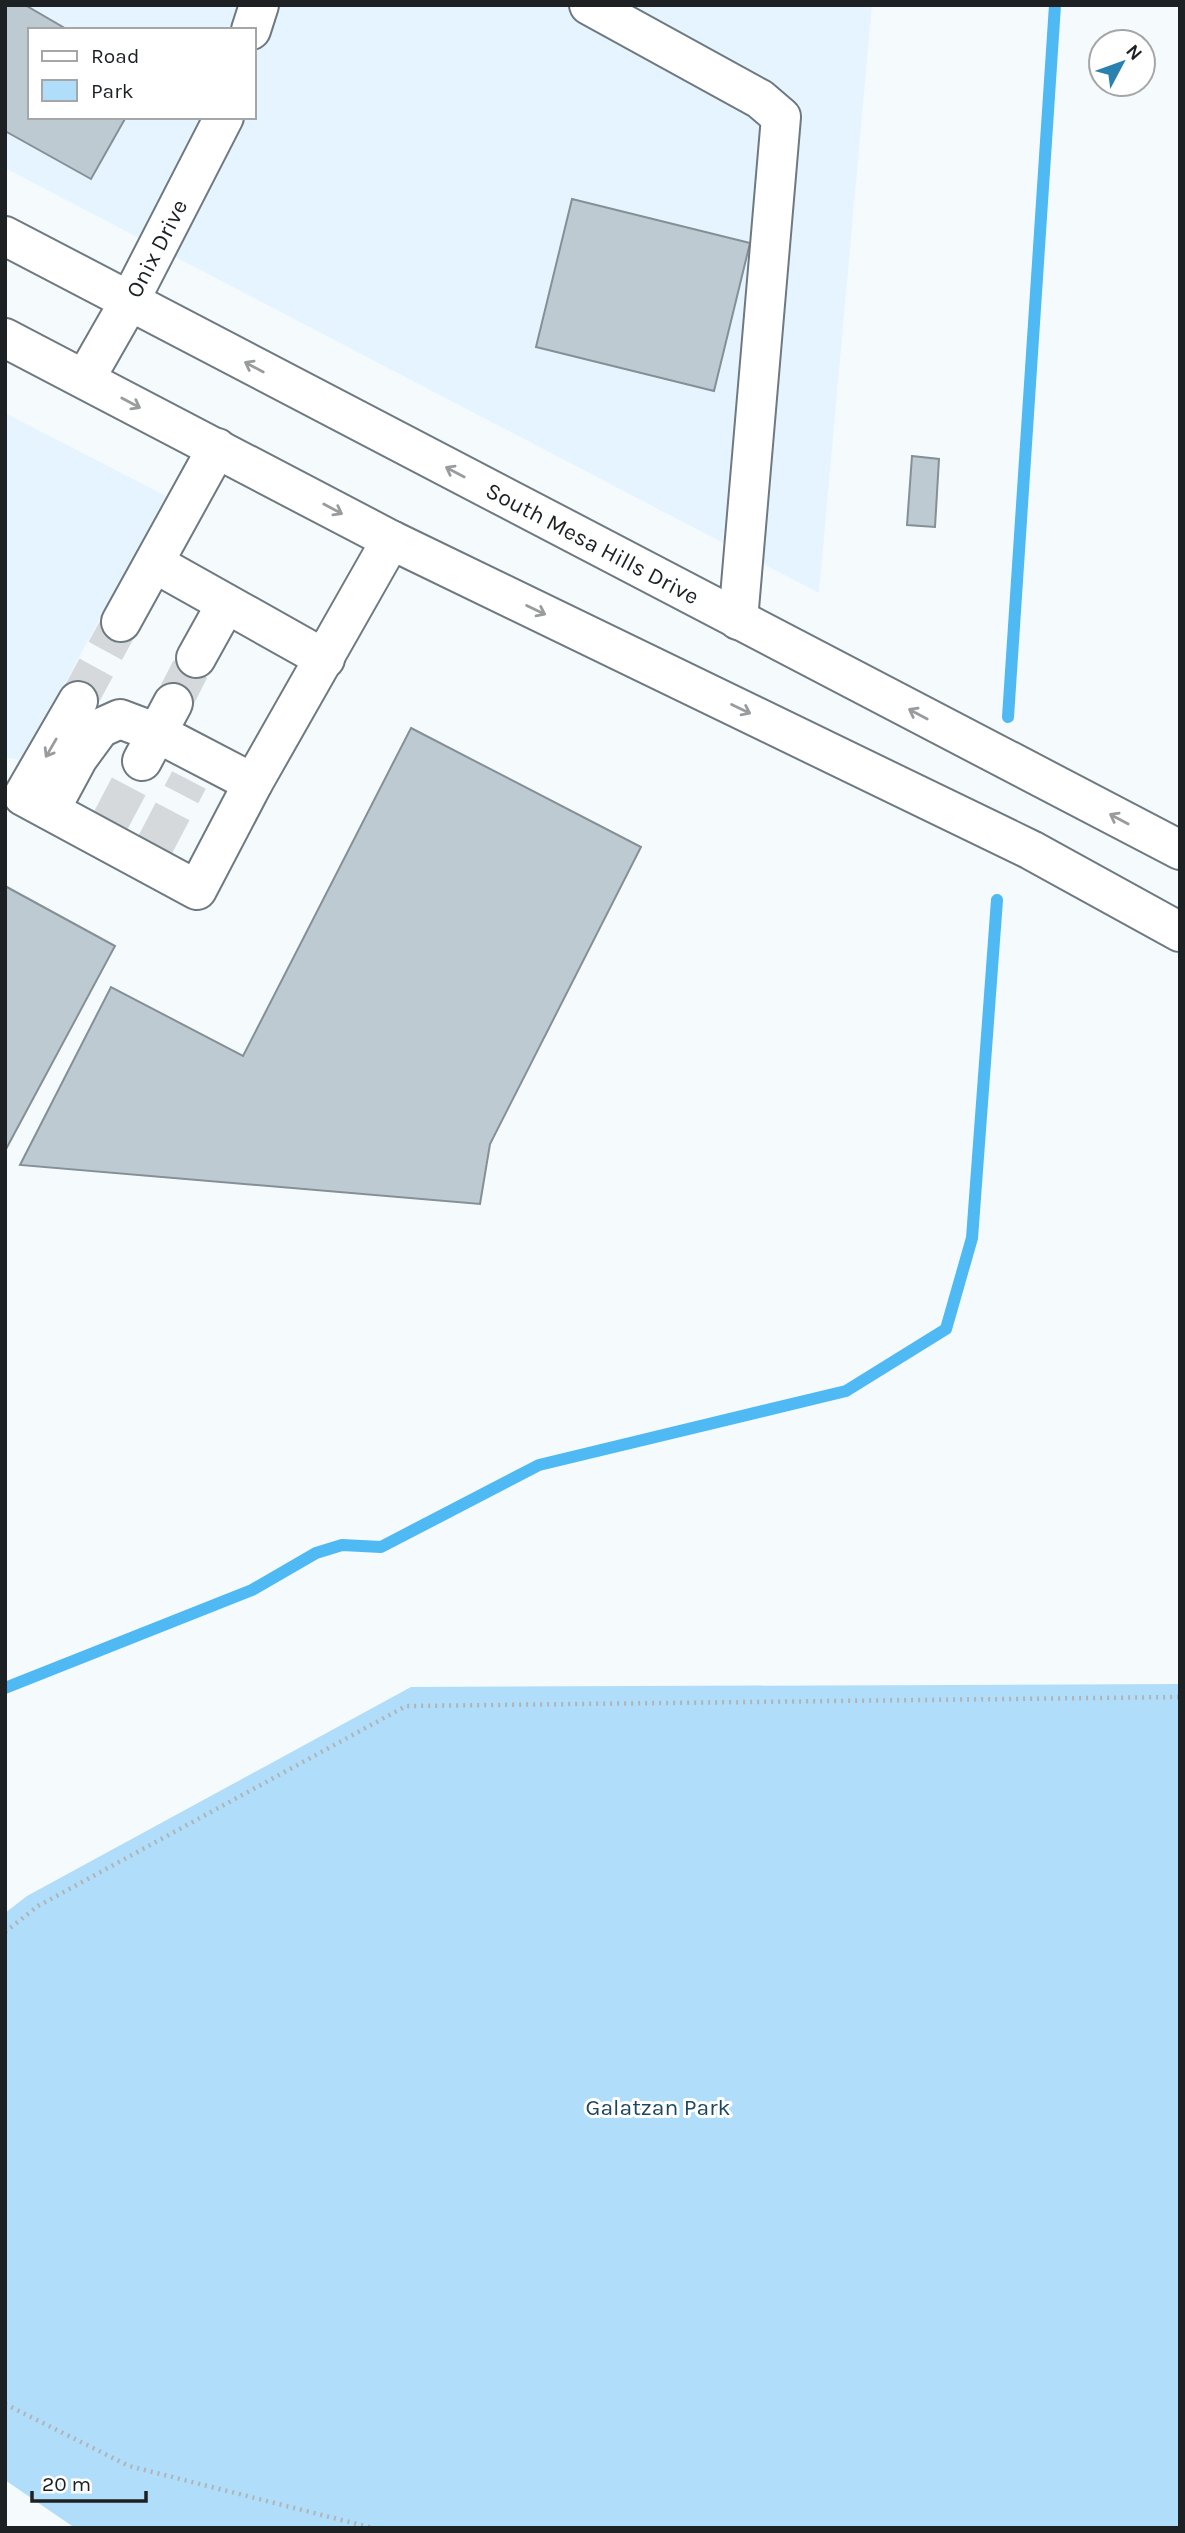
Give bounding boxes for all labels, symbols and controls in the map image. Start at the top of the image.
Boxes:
legend [28,28,256,119]
north arrow [1087,28,1157,98]
text: N [1121,40,1147,65]
text: Road [91,44,139,68]
text: Park [91,79,134,103]
street label: Onix Drive [120,195,193,302]
one-way arrow [244,360,264,374]
one-way arrow [120,397,141,410]
one-way arrow [445,465,466,479]
street label: South Mesa Hills Drive [482,476,704,610]
one-way arrow [322,502,343,516]
one-way arrow [525,604,546,617]
one-way arrow [730,703,751,717]
one-way arrow [908,706,928,720]
one-way arrow [44,738,58,758]
one-way arrow [1109,811,1130,825]
park label: Galatzan Park [586,2094,730,2121]
scale bar [32,2460,145,2504]
text: 20 m [42,2472,91,2496]

